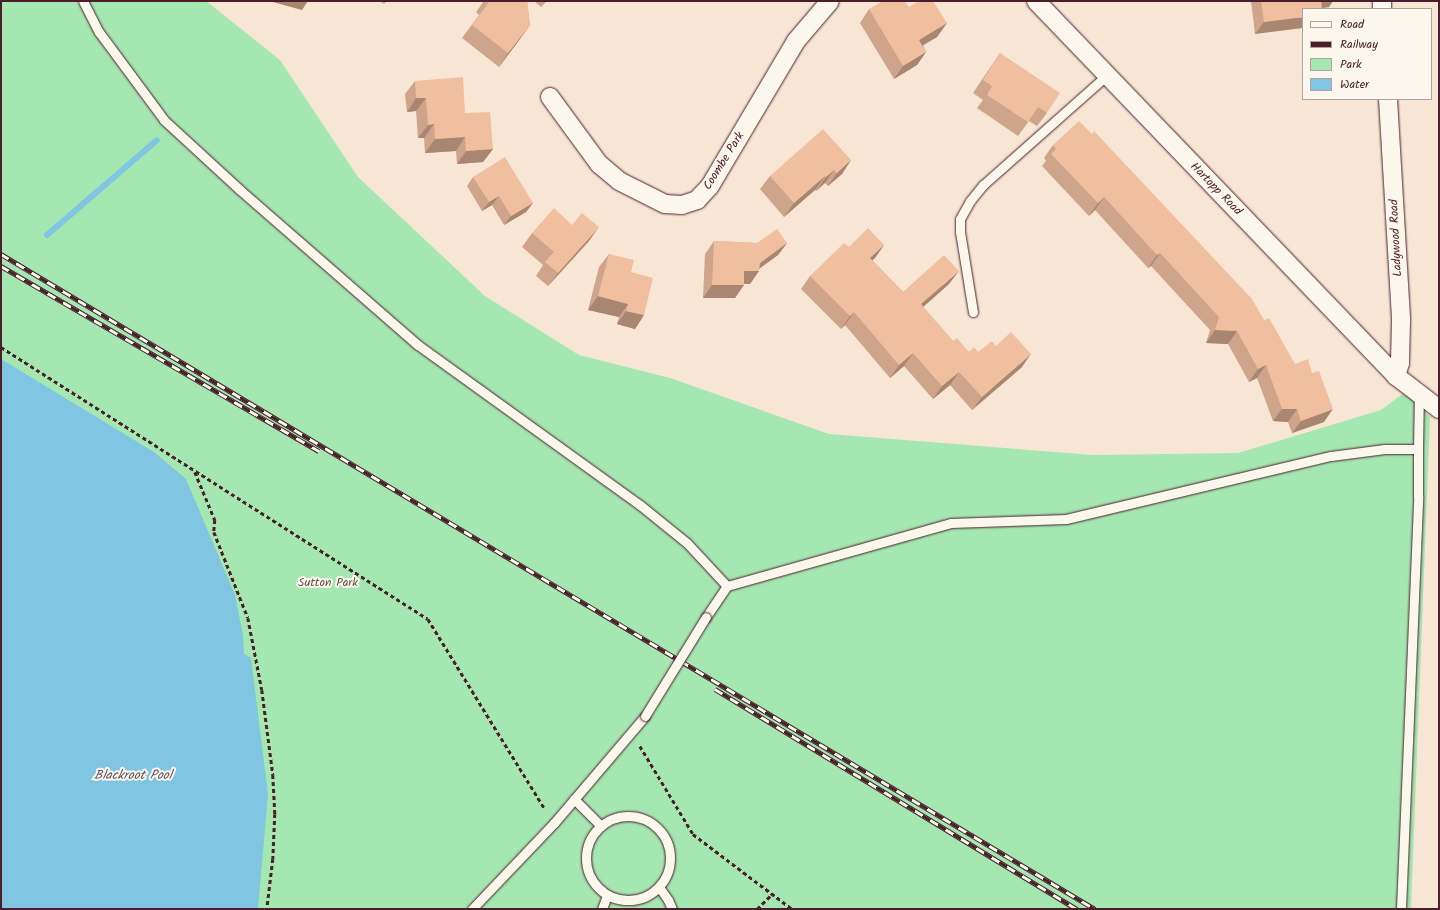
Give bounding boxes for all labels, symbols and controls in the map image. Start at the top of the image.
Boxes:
legend [1302,8,1432,100]
text: Road [1340,15,1364,34]
text: Railway [1340,35,1378,54]
text: Park [1340,55,1362,74]
text: Water [1340,75,1369,94]
street label: Coombe Park [700,129,748,193]
street label: Hartopp Road [1187,160,1245,218]
street label: Ladywood Road [1387,199,1405,277]
park label: Sutton Park [298,576,358,590]
water label: Blackroot Pool [94,768,172,784]

